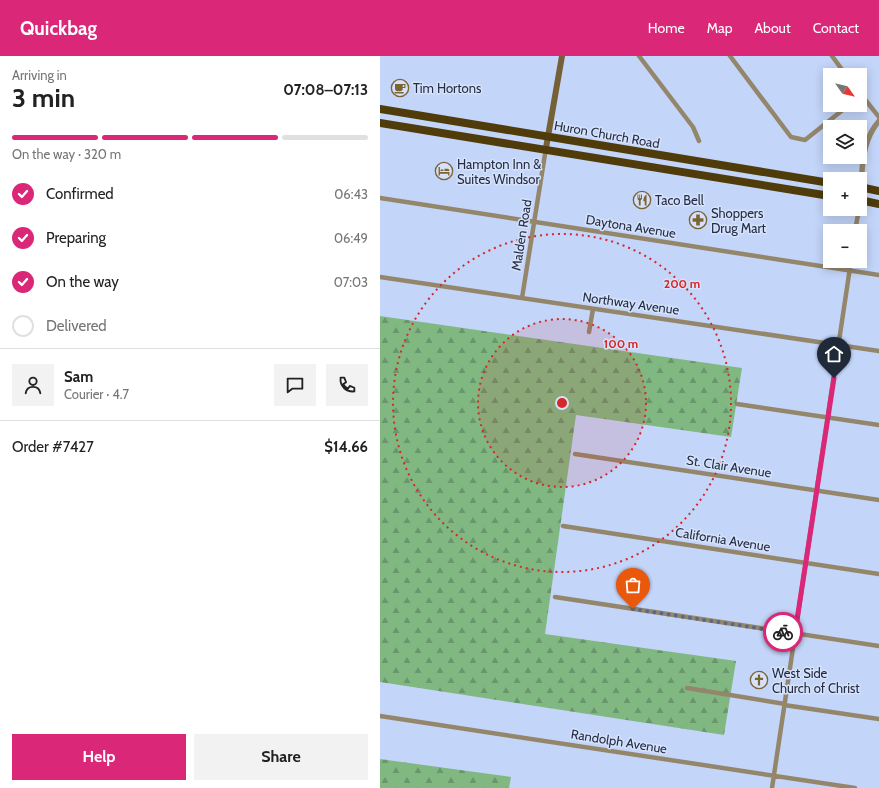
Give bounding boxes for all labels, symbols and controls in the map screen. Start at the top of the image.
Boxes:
text: Quickbag [20,17,97,40]
text: Home [648,19,685,37]
text: Map [707,19,732,37]
text: About [754,19,791,37]
text: Contact [813,19,859,37]
text: Arriving in [12,67,67,83]
north arrow [823,68,867,112]
map controls [823,68,867,268]
cafe icon: Tim Hortons [390,78,410,98]
place label: Tim Hortons [413,80,482,96]
text: 07:08–07:13 [283,81,368,99]
text: 3 min [12,82,75,114]
street label: Huron Church Road [553,117,661,151]
button: layers [823,120,867,164]
text: On the way · 320 m [12,146,121,162]
place label: Hampton Inn & Suites Windsor [457,156,541,187]
hotel icon: Hampton Inn & Suites Windsor [434,161,454,181]
button: + [823,172,867,216]
icon: check [12,183,34,205]
text: Confirmed [46,185,114,203]
text: 06:43 [334,186,368,202]
restaurant icon: Taco Bell [632,190,652,210]
place label: Taco Bell [655,192,704,208]
street label: Malden Road [507,198,535,272]
place label: Shoppers Drug Mart [711,205,767,236]
pharmacy icon: Shoppers Drug Mart [688,210,708,230]
street label: Daytona Avenue [585,211,678,241]
button: − [823,224,867,268]
icon: check [12,227,34,249]
text: Preparing [46,229,106,247]
text: 06:49 [334,230,368,246]
icon: check [12,271,34,293]
text: On the way [46,273,119,291]
text: 07:03 [334,274,368,290]
text: 200 m [664,276,700,291]
street label: Northway Avenue [582,288,681,318]
text: Delivered [46,317,107,335]
text: 100 m [604,336,638,351]
pin [817,337,851,378]
icon: home [823,343,845,365]
button: person [12,364,54,406]
button: chat [274,364,316,406]
button: phone [326,364,368,406]
text: Sam [64,368,93,386]
text: Courier · 4.7 [64,386,129,402]
centre of rings [555,396,569,410]
text: Order #7427 [12,438,94,456]
text: $14.66 [324,438,368,456]
street label: St. Clair Avenue [685,451,773,481]
street label: California Avenue [674,524,772,554]
pin [616,568,650,609]
icon: bag [622,574,644,596]
courier [763,612,803,652]
icon: bike [772,621,794,643]
place label: West Side Church of Christ [772,665,860,696]
church icon: West Side Church of Christ [749,670,769,690]
street label: Randolph Avenue [570,725,669,757]
button: Help [12,734,186,780]
button: Share [194,734,368,780]

